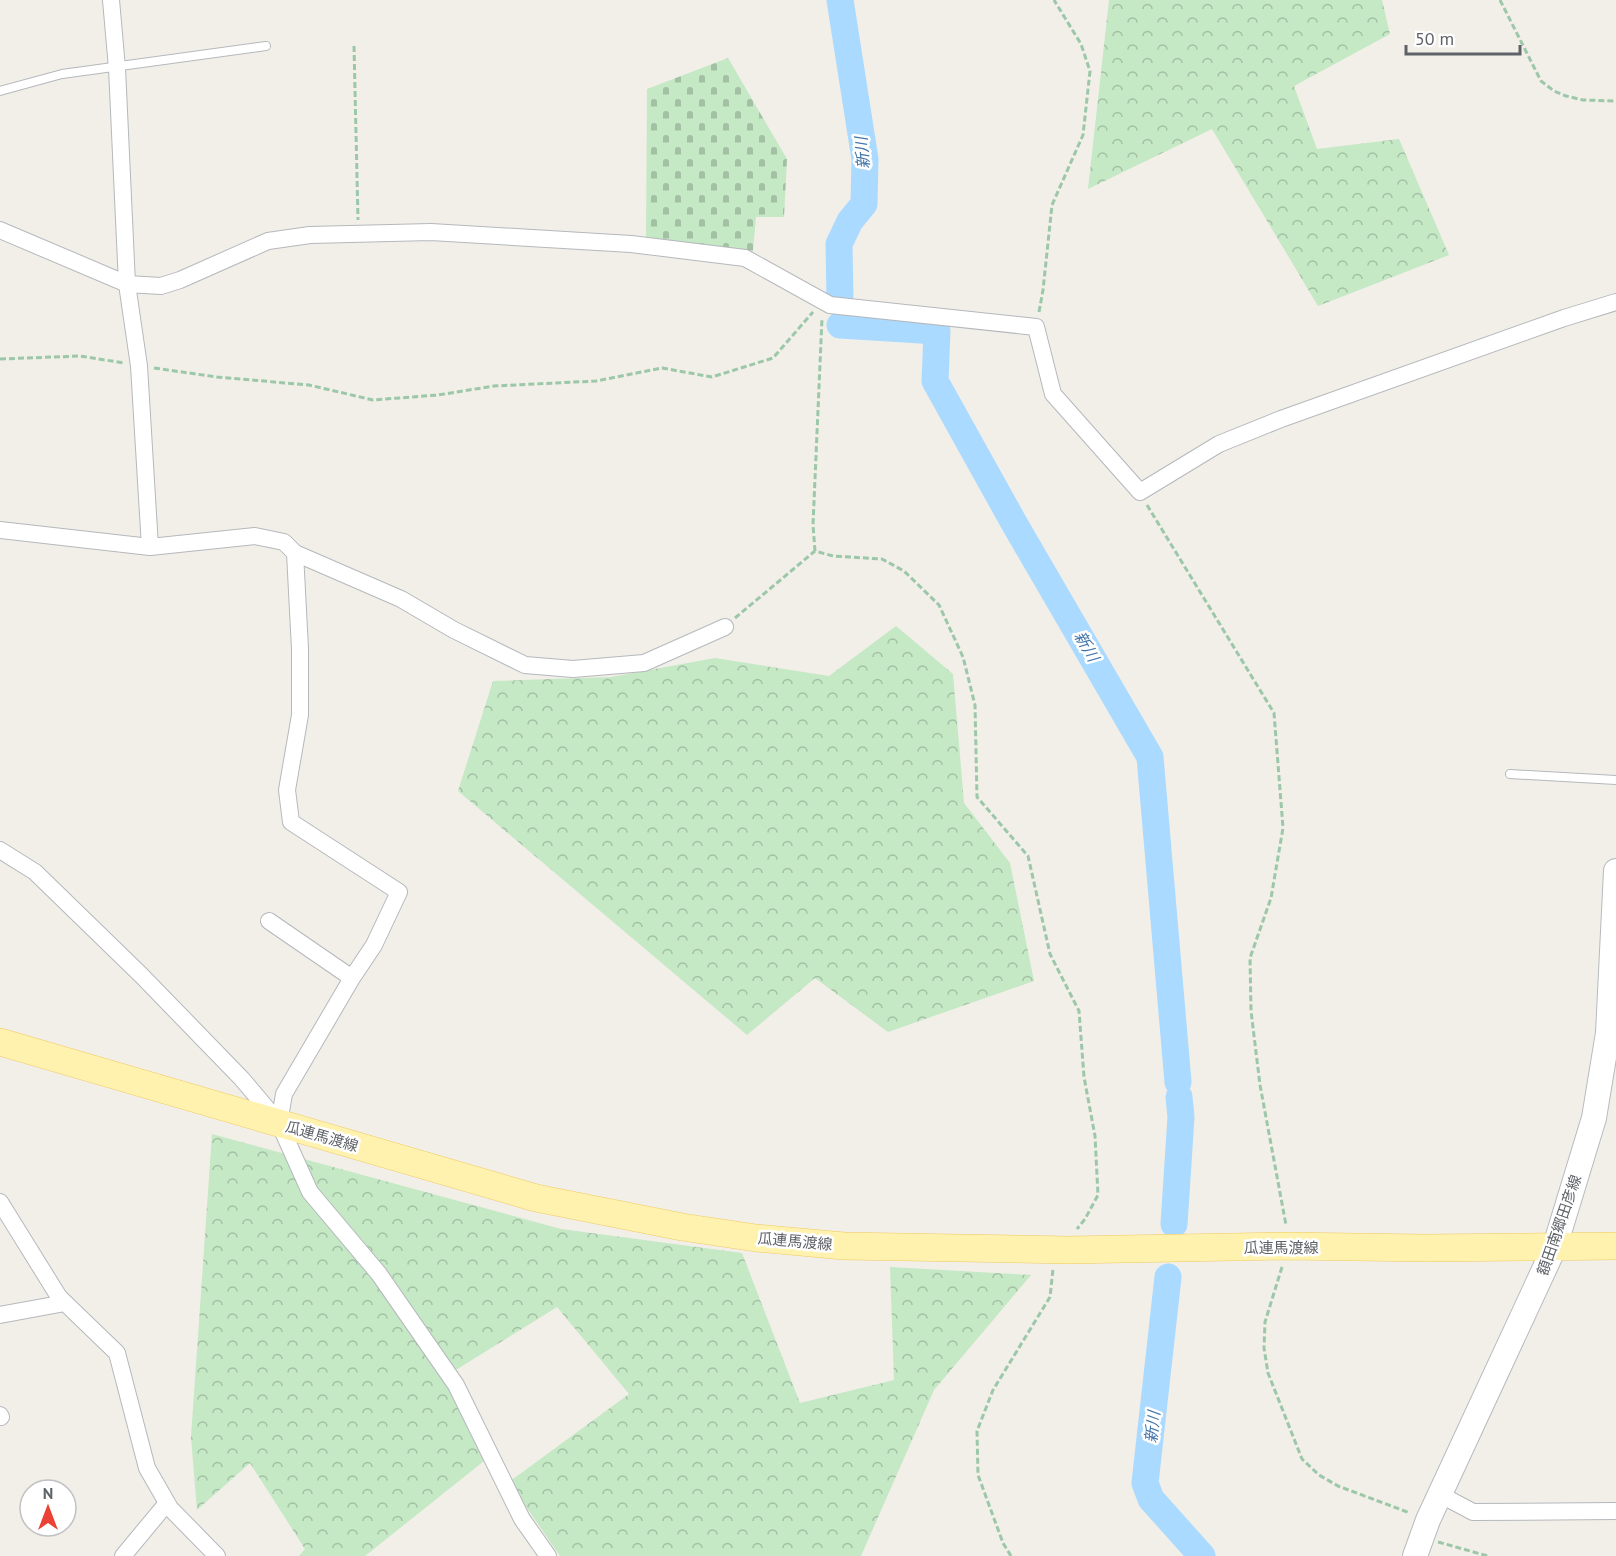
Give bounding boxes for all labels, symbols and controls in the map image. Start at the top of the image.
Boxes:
scale bar [1406,18,1520,56]
text: 50 m [1415,27,1454,50]
water label: 新川 [850,134,873,170]
water label: 新川 [1070,627,1105,667]
street label: 瓜連馬渡線 [283,1117,361,1155]
street label: 額田南郷田彦線 [1533,1172,1585,1278]
street label: 瓜連馬渡線 [757,1228,833,1254]
street label: 瓜連馬渡線 [1243,1238,1319,1257]
water label: 新川 [1140,1408,1164,1444]
north arrow [18,1478,78,1538]
text: N [43,1483,53,1503]

